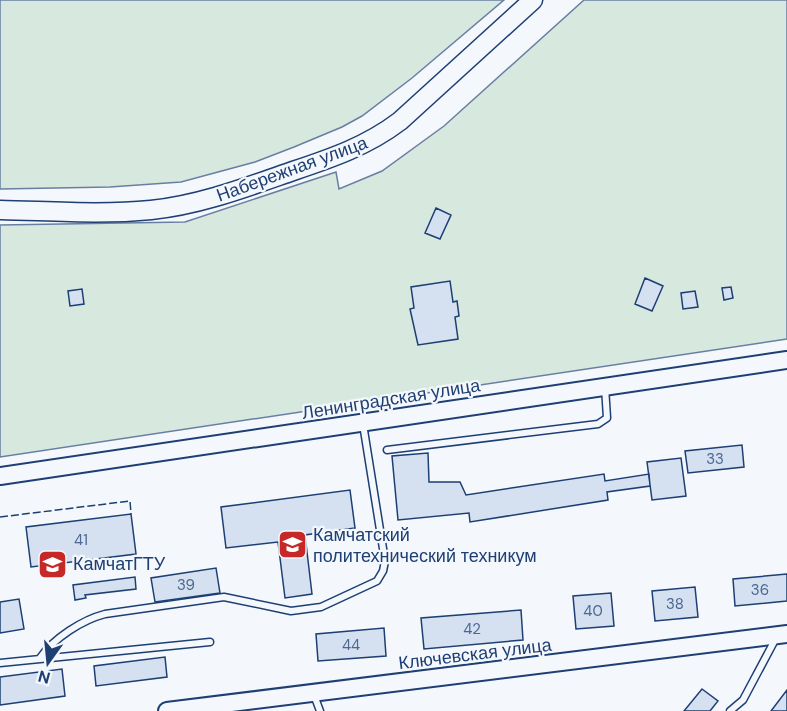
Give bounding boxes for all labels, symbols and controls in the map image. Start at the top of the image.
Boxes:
street label: Набережная улица [213,130,372,207]
street label: Ленинградская улица [300,373,483,425]
house number: 33 [706,449,724,469]
place label: Камчатский политехнический техникум [313,523,537,568]
school or university icon: Камчатский политехнический техникум [276,529,308,561]
house number: 41 [74,530,88,550]
school or university icon: КамчатГТУ [36,548,68,580]
place label: КамчатГТУ [73,552,166,576]
house number: 39 [177,575,195,595]
house number: 36 [751,580,769,600]
house number: 38 [666,594,684,614]
house number: 40 [583,601,603,621]
house number: 42 [463,619,481,639]
north arrow [18,633,78,693]
street label: Ключевская улица [397,633,554,675]
house number: 44 [342,635,360,655]
text: N [36,665,53,689]

